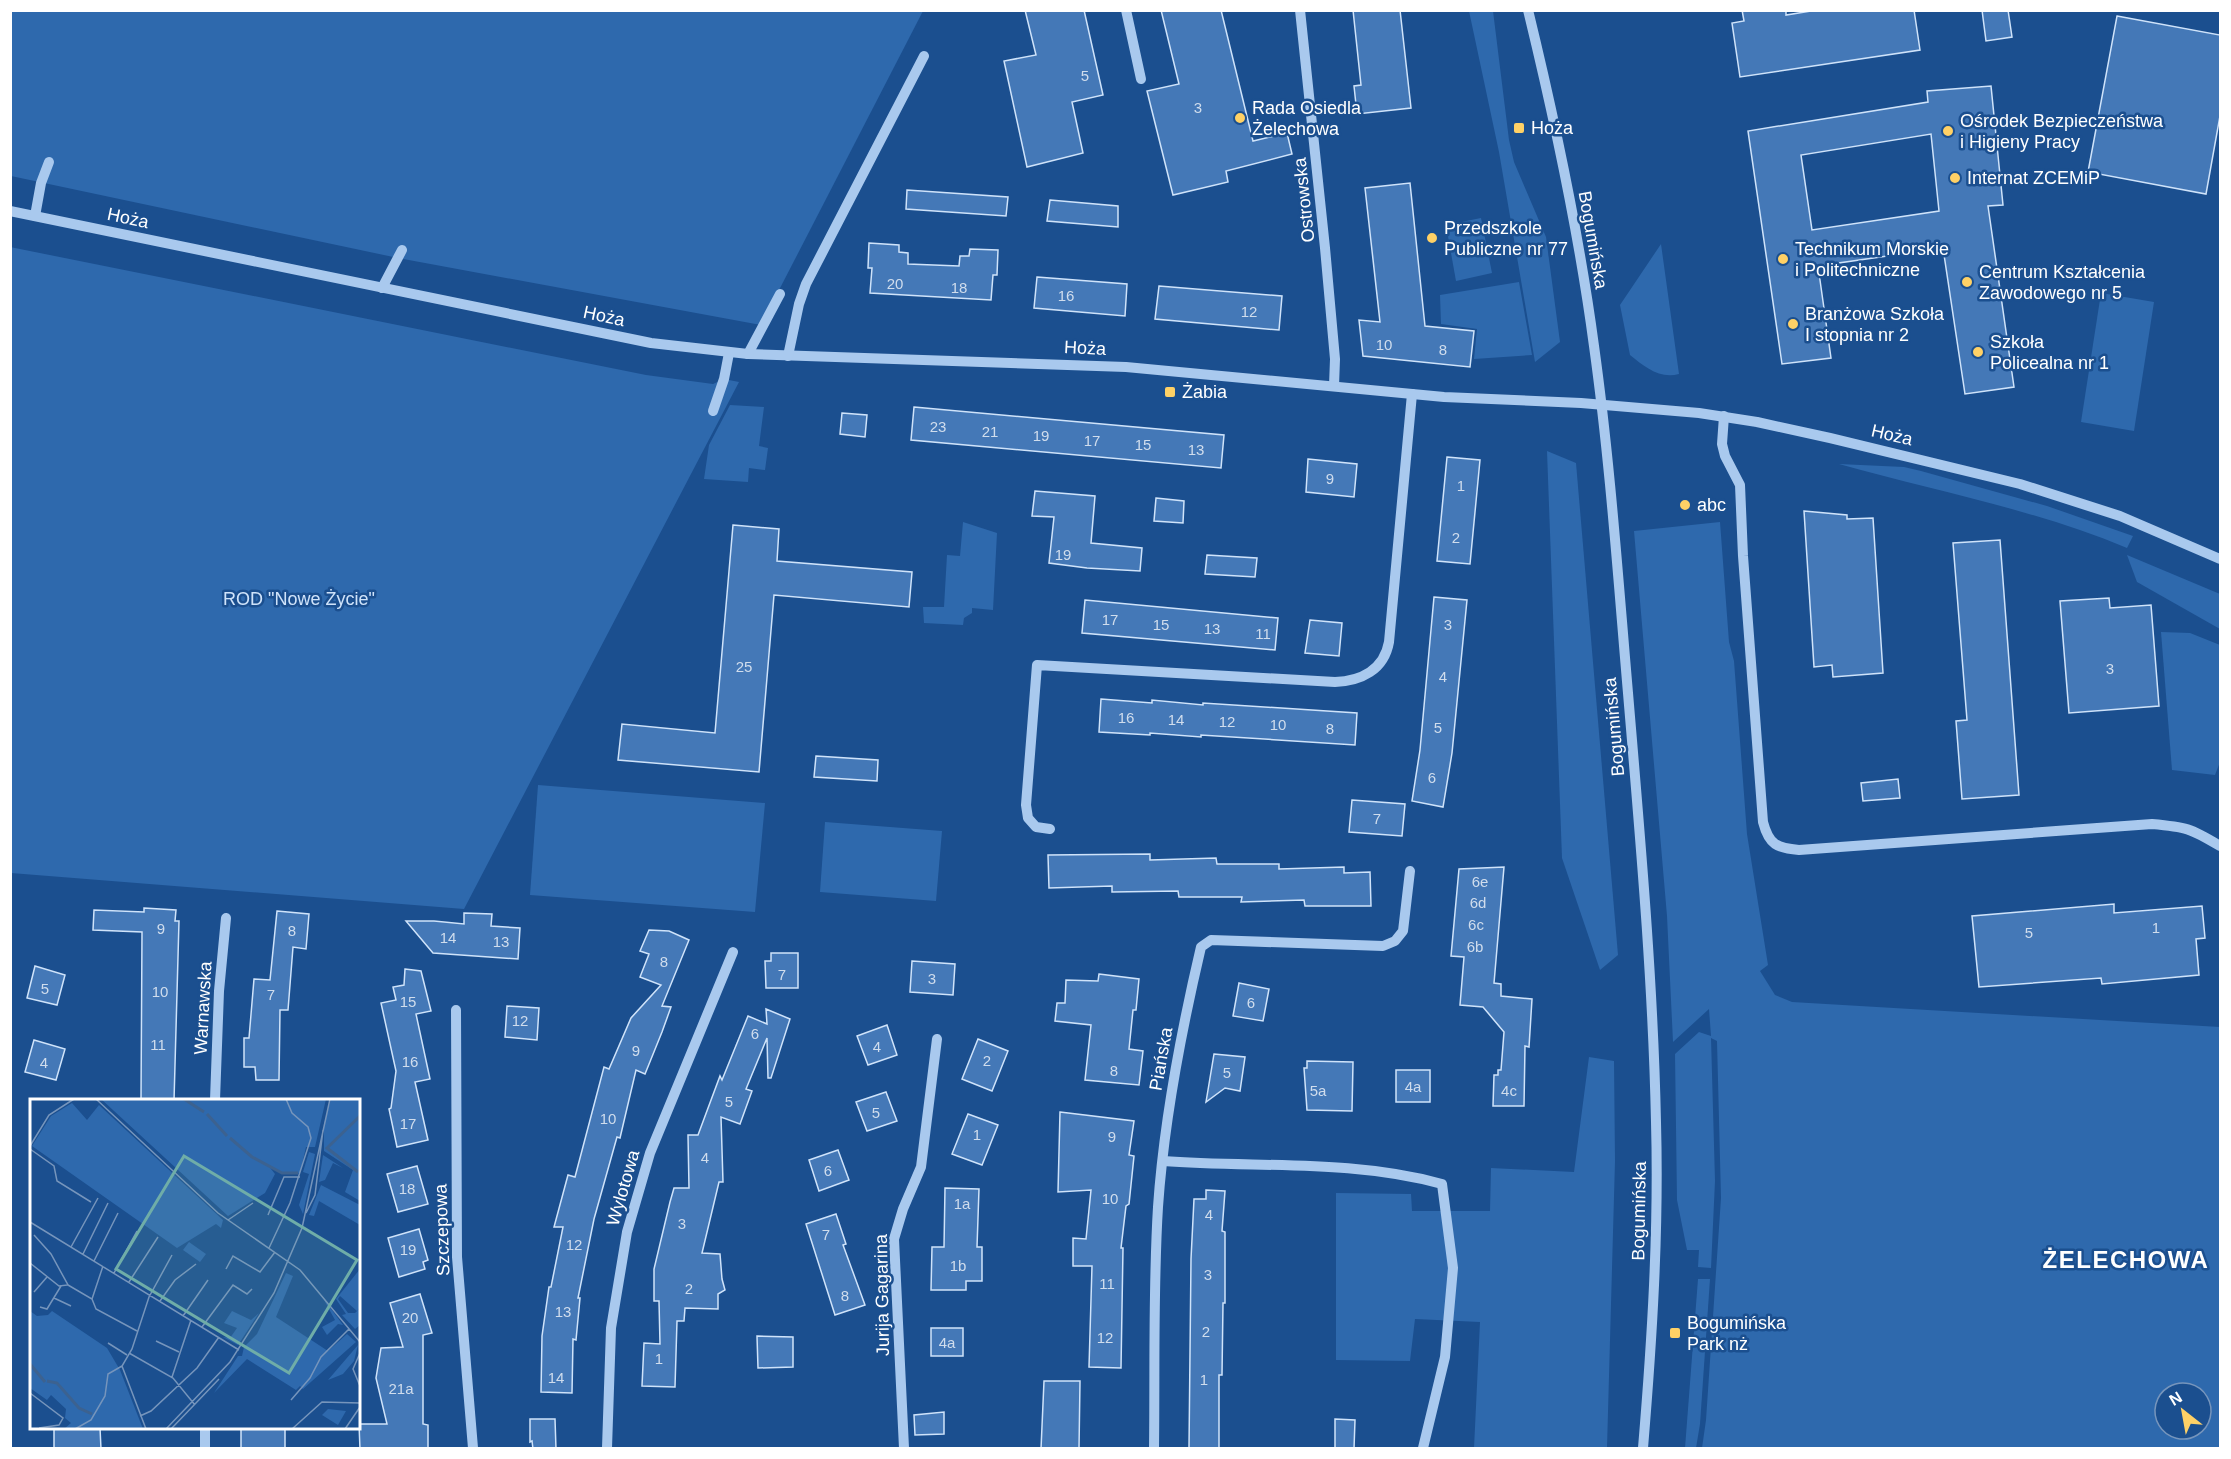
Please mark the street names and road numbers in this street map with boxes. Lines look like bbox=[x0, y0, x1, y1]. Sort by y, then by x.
street label: Ostrowska bbox=[1290, 156, 1318, 243]
street label: Bogumińska bbox=[1575, 189, 1612, 291]
street label: Hoża bbox=[105, 204, 152, 232]
street label: Hoża bbox=[581, 302, 628, 330]
street label: Hoża bbox=[1063, 337, 1107, 359]
street label: Hoża bbox=[1869, 421, 1916, 450]
street label: Bogumińska bbox=[1600, 676, 1628, 777]
street label: Warnawska bbox=[191, 960, 215, 1055]
street label: Piańska bbox=[1146, 1025, 1177, 1092]
street label: Wylotowa bbox=[603, 1147, 644, 1228]
street label: Bogumińska bbox=[1628, 1160, 1650, 1261]
street label: Szczepowa bbox=[430, 1183, 454, 1276]
street label: Jurija Gagarina bbox=[871, 1233, 893, 1356]

